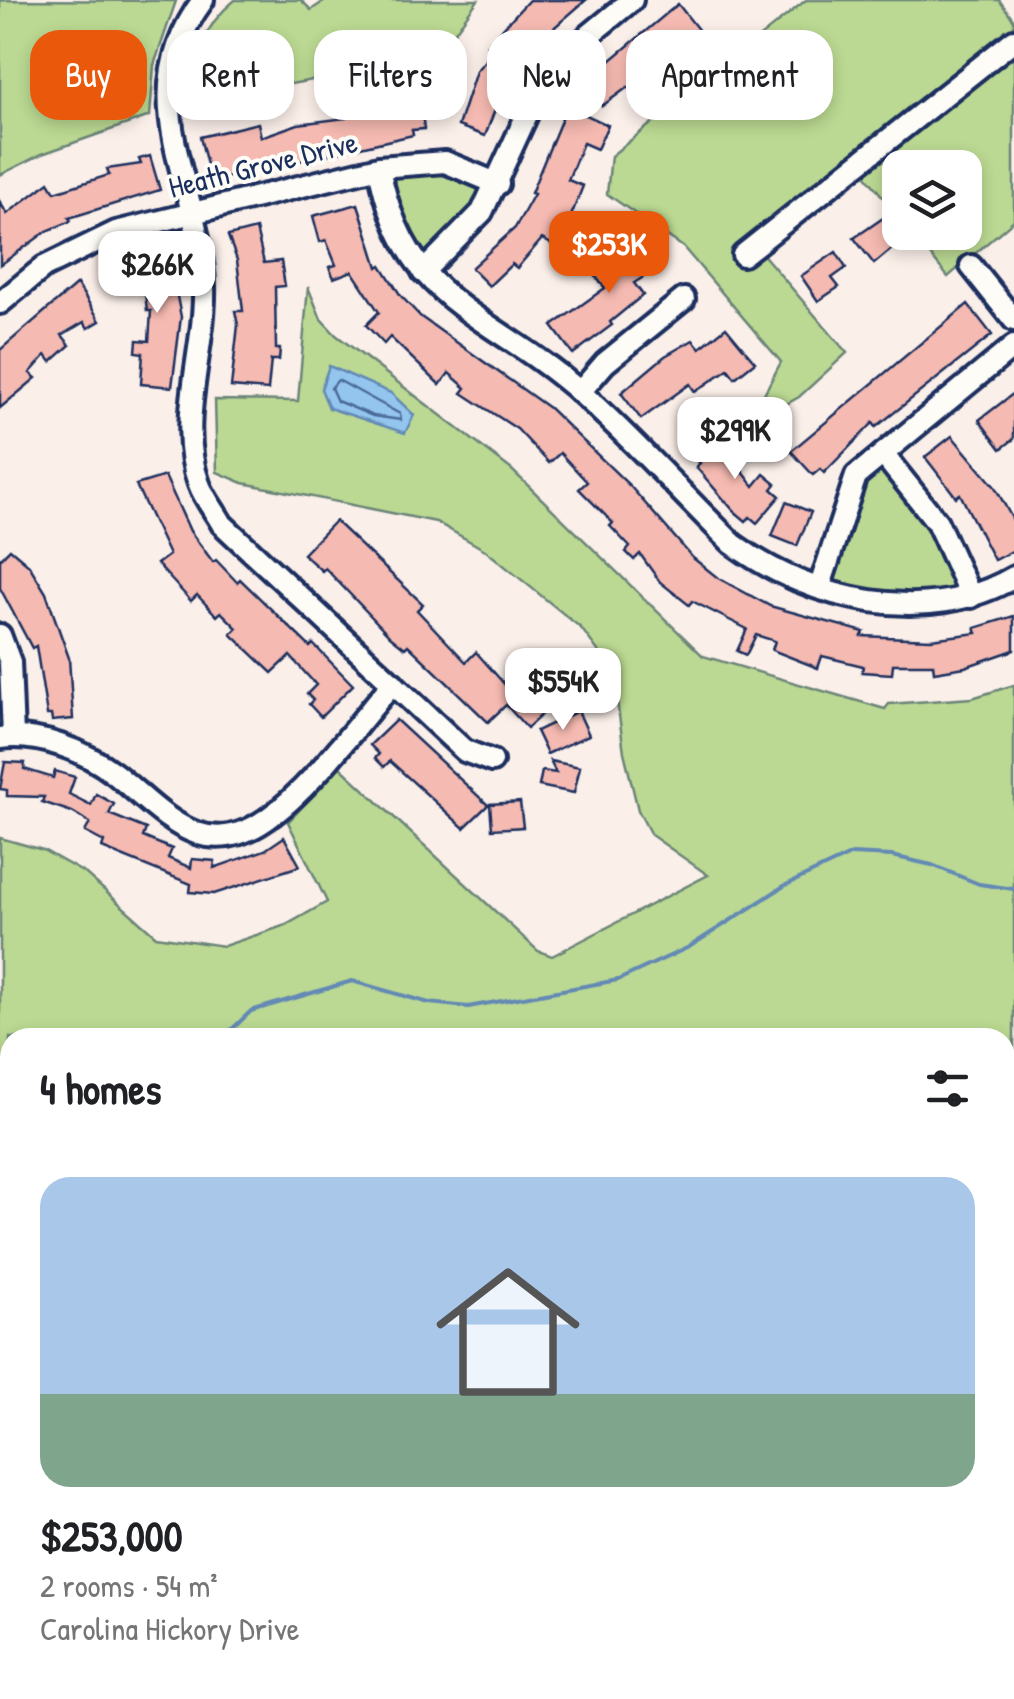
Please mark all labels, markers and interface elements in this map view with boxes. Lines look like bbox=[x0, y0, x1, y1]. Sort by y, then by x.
chip: Buy bbox=[30, 30, 147, 120]
chip: Rent bbox=[167, 30, 294, 120]
chip: Filters bbox=[314, 30, 467, 120]
chip: New bbox=[487, 30, 606, 120]
chip: Apartment bbox=[626, 30, 833, 120]
street label: Heath Grove Drive bbox=[164, 121, 361, 207]
map controls bbox=[882, 150, 982, 250]
button: layers bbox=[882, 150, 982, 250]
pin: $253K bbox=[539, 211, 679, 296]
text: $253K bbox=[571, 222, 647, 265]
pin: $266K bbox=[87, 231, 227, 316]
text: $266K bbox=[120, 242, 194, 285]
pin: $299K bbox=[665, 397, 805, 482]
text: $299K bbox=[699, 408, 771, 451]
pin: $554K bbox=[493, 648, 633, 733]
text: $554K bbox=[527, 659, 599, 702]
text: 4 homes bbox=[40, 1060, 161, 1117]
icon: filters bbox=[920, 1061, 975, 1116]
icon: home bbox=[418, 1242, 598, 1422]
text: $253,000 bbox=[40, 1507, 182, 1564]
text: 2 rooms · 54 m² bbox=[40, 1564, 218, 1607]
text: Carolina Hickory Drive bbox=[40, 1607, 300, 1650]

